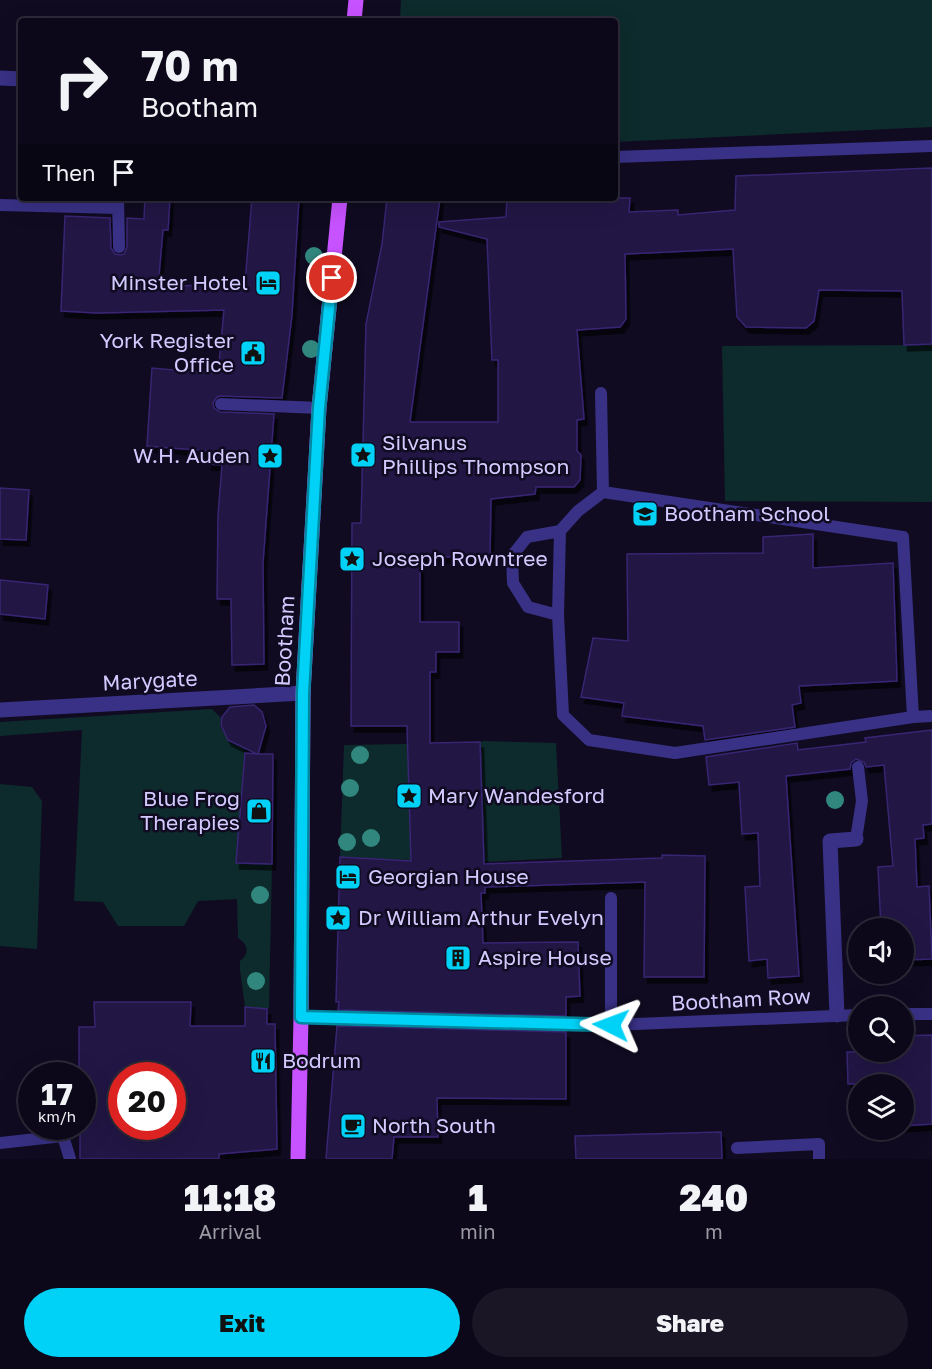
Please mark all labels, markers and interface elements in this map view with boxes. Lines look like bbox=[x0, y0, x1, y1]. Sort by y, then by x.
text: 70 m bbox=[141, 40, 238, 90]
icon: right bbox=[42, 42, 120, 120]
text: Bootham bbox=[141, 91, 258, 123]
icon: arrive bbox=[107, 156, 140, 189]
text: Then bbox=[42, 159, 95, 186]
pin bbox=[306, 252, 357, 303]
icon: arrive bbox=[315, 261, 348, 294]
hotel icon: Minster Hotel bbox=[253, 268, 283, 298]
place label: Minster Hotel bbox=[110, 269, 248, 295]
place label: York Register Office bbox=[100, 327, 234, 377]
public building icon: York Register Office bbox=[238, 338, 268, 368]
place label: Silvanus Phillips Thompson bbox=[382, 429, 569, 479]
place icon: Silvanus Phillips Thompson bbox=[348, 440, 378, 470]
place icon: W.H. Auden bbox=[255, 441, 285, 471]
place label: W.H. Auden bbox=[133, 442, 250, 468]
school or university icon: Bootham School bbox=[630, 499, 660, 529]
place label: Bootham School bbox=[664, 500, 830, 526]
place icon: Joseph Rowntree bbox=[337, 544, 367, 574]
place label: Joseph Rowntree bbox=[372, 545, 548, 571]
street label: Bootham bbox=[269, 595, 299, 687]
street label: Marygate bbox=[102, 665, 198, 695]
place icon: Mary Wandesford bbox=[394, 781, 424, 811]
place label: Mary Wandesford bbox=[428, 782, 605, 808]
place label: Blue Frog Therapies bbox=[140, 785, 240, 835]
shop icon: Blue Frog Therapies bbox=[244, 796, 274, 826]
hotel icon: Georgian House bbox=[333, 862, 363, 892]
place label: Georgian House bbox=[368, 863, 529, 889]
place icon: Dr William Arthur Evelyn bbox=[323, 903, 353, 933]
place label: Dr William Arthur Evelyn bbox=[358, 904, 604, 930]
map controls bbox=[848, 918, 914, 1140]
button: sound bbox=[848, 918, 914, 984]
building icon: Aspire House bbox=[443, 943, 473, 973]
place label: Aspire House bbox=[478, 944, 612, 970]
street label: Bootham Row bbox=[670, 982, 811, 1016]
position arrow bbox=[579, 993, 643, 1057]
button: search bbox=[848, 996, 914, 1062]
restaurant icon: Bodrum bbox=[248, 1046, 278, 1076]
place label: Bodrum bbox=[282, 1047, 361, 1073]
speed limit sign: 20 bbox=[108, 1062, 186, 1140]
button: layers bbox=[848, 1074, 914, 1140]
text: 17 bbox=[41, 1076, 73, 1112]
text: km/h bbox=[38, 1107, 76, 1125]
cafe icon: North South bbox=[338, 1111, 368, 1141]
place label: North South bbox=[372, 1112, 496, 1138]
text: 11:18 bbox=[184, 1176, 276, 1219]
text: 1 bbox=[468, 1176, 487, 1219]
text: 240 bbox=[679, 1176, 748, 1219]
text: Arrival bbox=[199, 1219, 261, 1243]
text: min bbox=[460, 1219, 495, 1243]
text: m bbox=[705, 1219, 723, 1243]
button: Exit bbox=[24, 1288, 460, 1357]
button: Share bbox=[472, 1288, 908, 1357]

